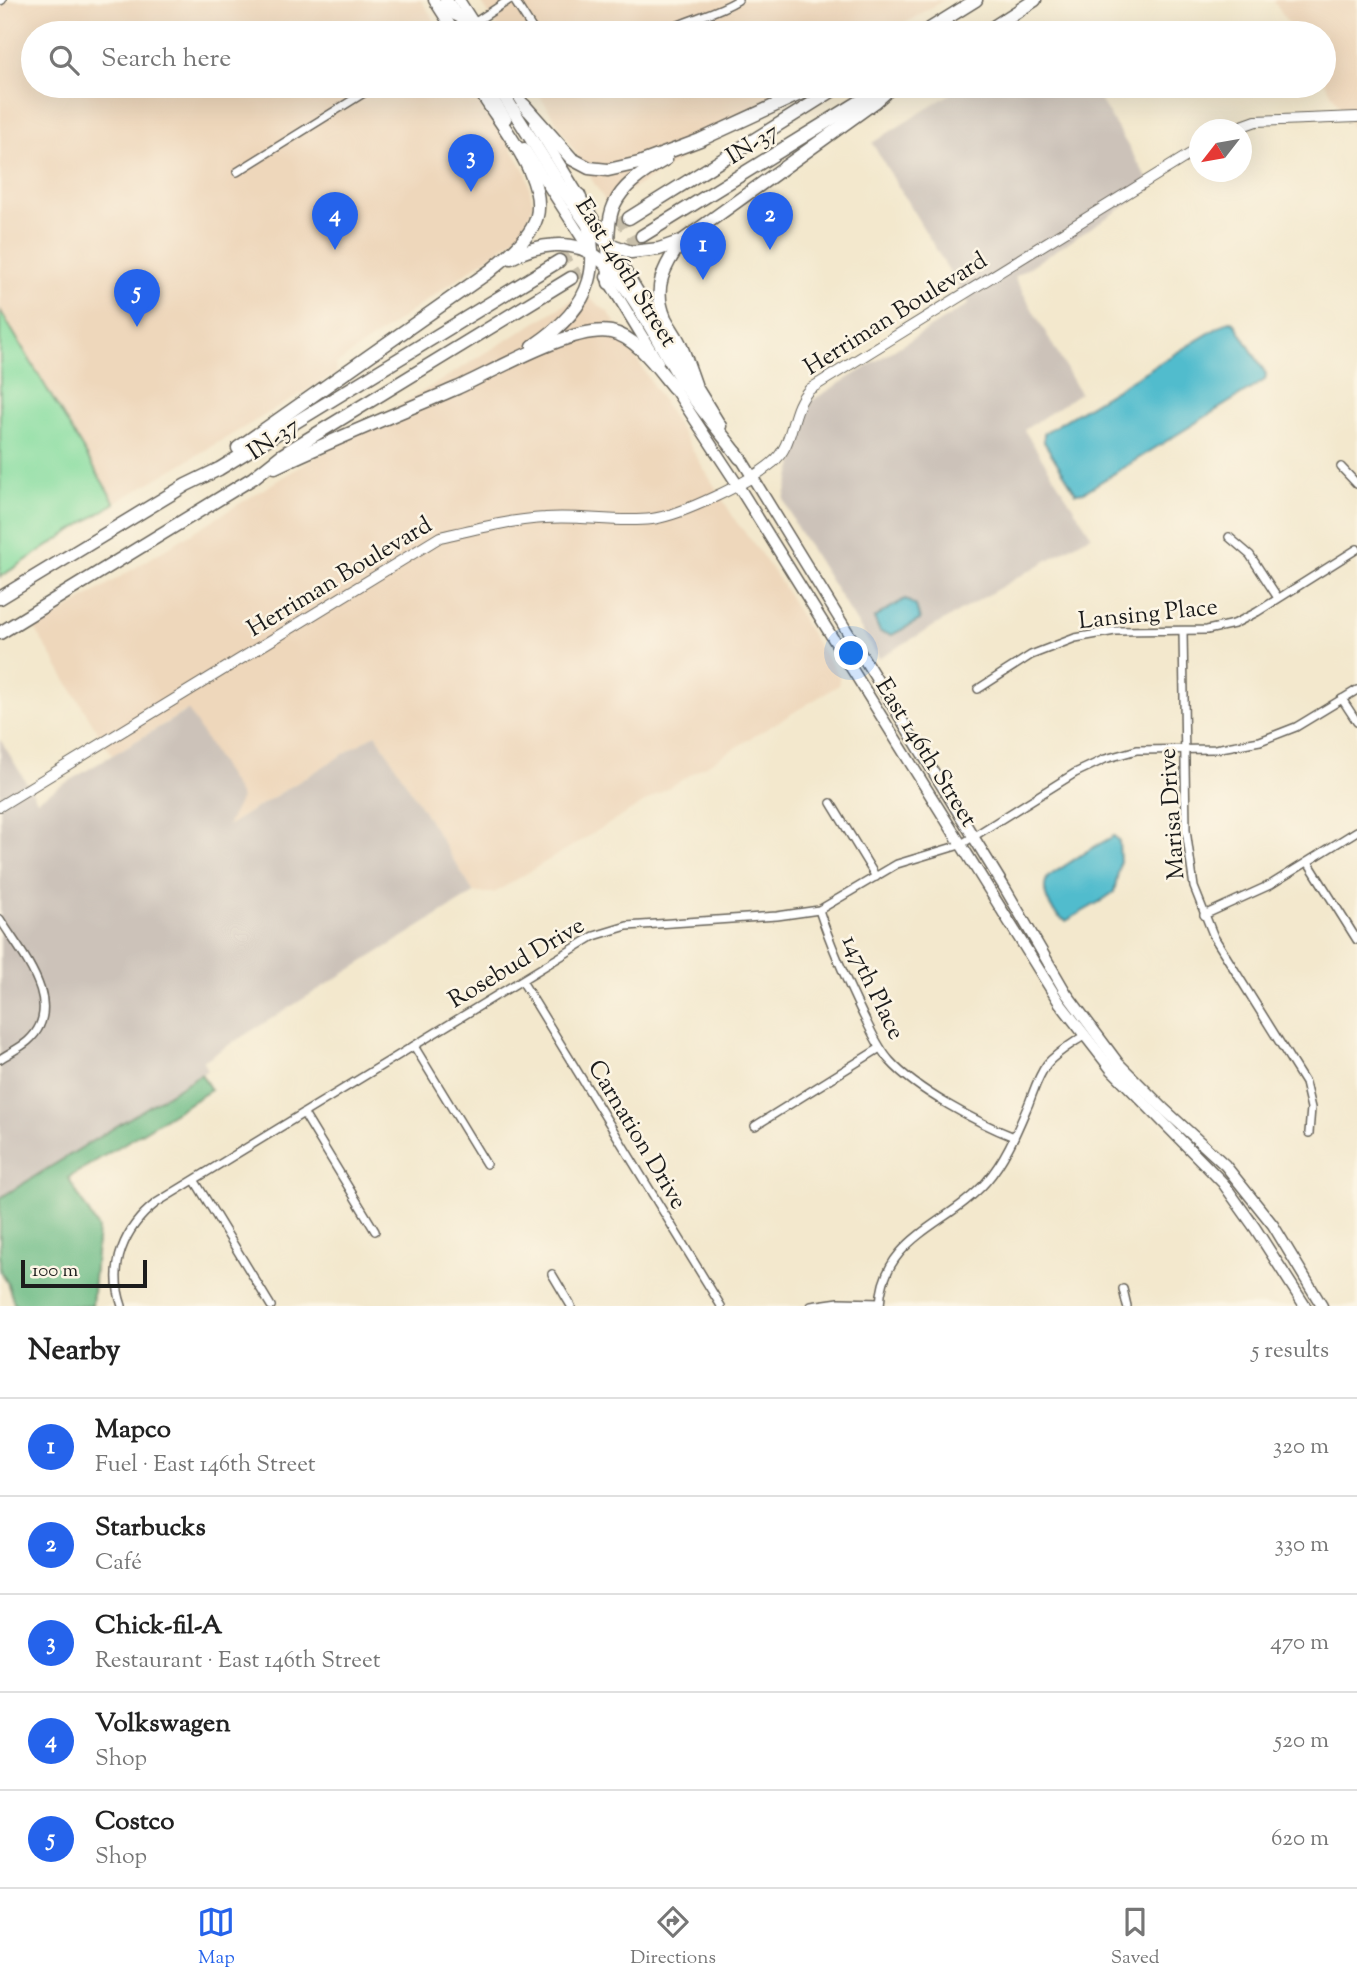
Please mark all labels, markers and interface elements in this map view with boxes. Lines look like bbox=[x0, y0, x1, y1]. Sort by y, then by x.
search box bbox=[21, 21, 1336, 98]
icon: search bbox=[45, 41, 83, 79]
text: Search here bbox=[101, 41, 231, 78]
street label: IN-37 bbox=[720, 115, 786, 174]
north arrow bbox=[1189, 119, 1252, 182]
pin: 3 bbox=[448, 134, 494, 192]
pin: 4 bbox=[312, 192, 358, 250]
street label: East 146th Street bbox=[566, 192, 685, 354]
pin: 2 bbox=[747, 192, 793, 250]
pin: 1 bbox=[680, 222, 726, 280]
street label: Herriman Boulevard bbox=[798, 244, 995, 385]
pin: 5 bbox=[114, 269, 160, 327]
street label: IN-37 bbox=[241, 410, 307, 470]
street label: Herriman Boulevard bbox=[241, 509, 439, 646]
street label: Lansing Place bbox=[1077, 591, 1219, 639]
your location bbox=[834, 636, 868, 670]
street label: East 146th Street bbox=[866, 672, 985, 834]
street label: Marisa Drive bbox=[1151, 747, 1195, 881]
street label: Rosebud Drive bbox=[443, 910, 592, 1018]
street label: 147th Place bbox=[832, 930, 912, 1046]
street label: Carnation Drive bbox=[578, 1054, 694, 1216]
scale bar bbox=[21, 1257, 147, 1289]
text: 100 m bbox=[32, 1258, 78, 1285]
text: Nearby bbox=[28, 1330, 120, 1373]
text: 5 results bbox=[1252, 1335, 1329, 1368]
text: Mapco bbox=[95, 1412, 171, 1449]
text: 1 bbox=[47, 1431, 55, 1464]
text: 320 m bbox=[1273, 1431, 1329, 1464]
text: Fuel · East 146th Street bbox=[95, 1449, 316, 1482]
text: Starbucks bbox=[95, 1510, 206, 1547]
text: 2 bbox=[46, 1529, 56, 1562]
text: 330 m bbox=[1275, 1529, 1329, 1562]
text: Café bbox=[95, 1547, 142, 1580]
text: Chick-fil-A bbox=[95, 1608, 222, 1645]
text: 3 bbox=[46, 1627, 56, 1660]
text: 470 m bbox=[1270, 1627, 1329, 1660]
text: Restaurant · East 146th Street bbox=[95, 1645, 381, 1678]
text: Volkswagen bbox=[95, 1706, 231, 1743]
text: 4 bbox=[45, 1725, 57, 1758]
text: 520 m bbox=[1274, 1725, 1329, 1758]
text: Shop bbox=[95, 1743, 147, 1776]
text: Costco bbox=[95, 1804, 175, 1841]
text: 5 bbox=[47, 1823, 55, 1856]
text: 620 m bbox=[1271, 1823, 1329, 1856]
text: Shop bbox=[95, 1841, 147, 1874]
tab: Map bbox=[197, 1903, 235, 1972]
tab: Directions bbox=[630, 1903, 716, 1972]
tab: Saved bbox=[1111, 1903, 1160, 1972]

